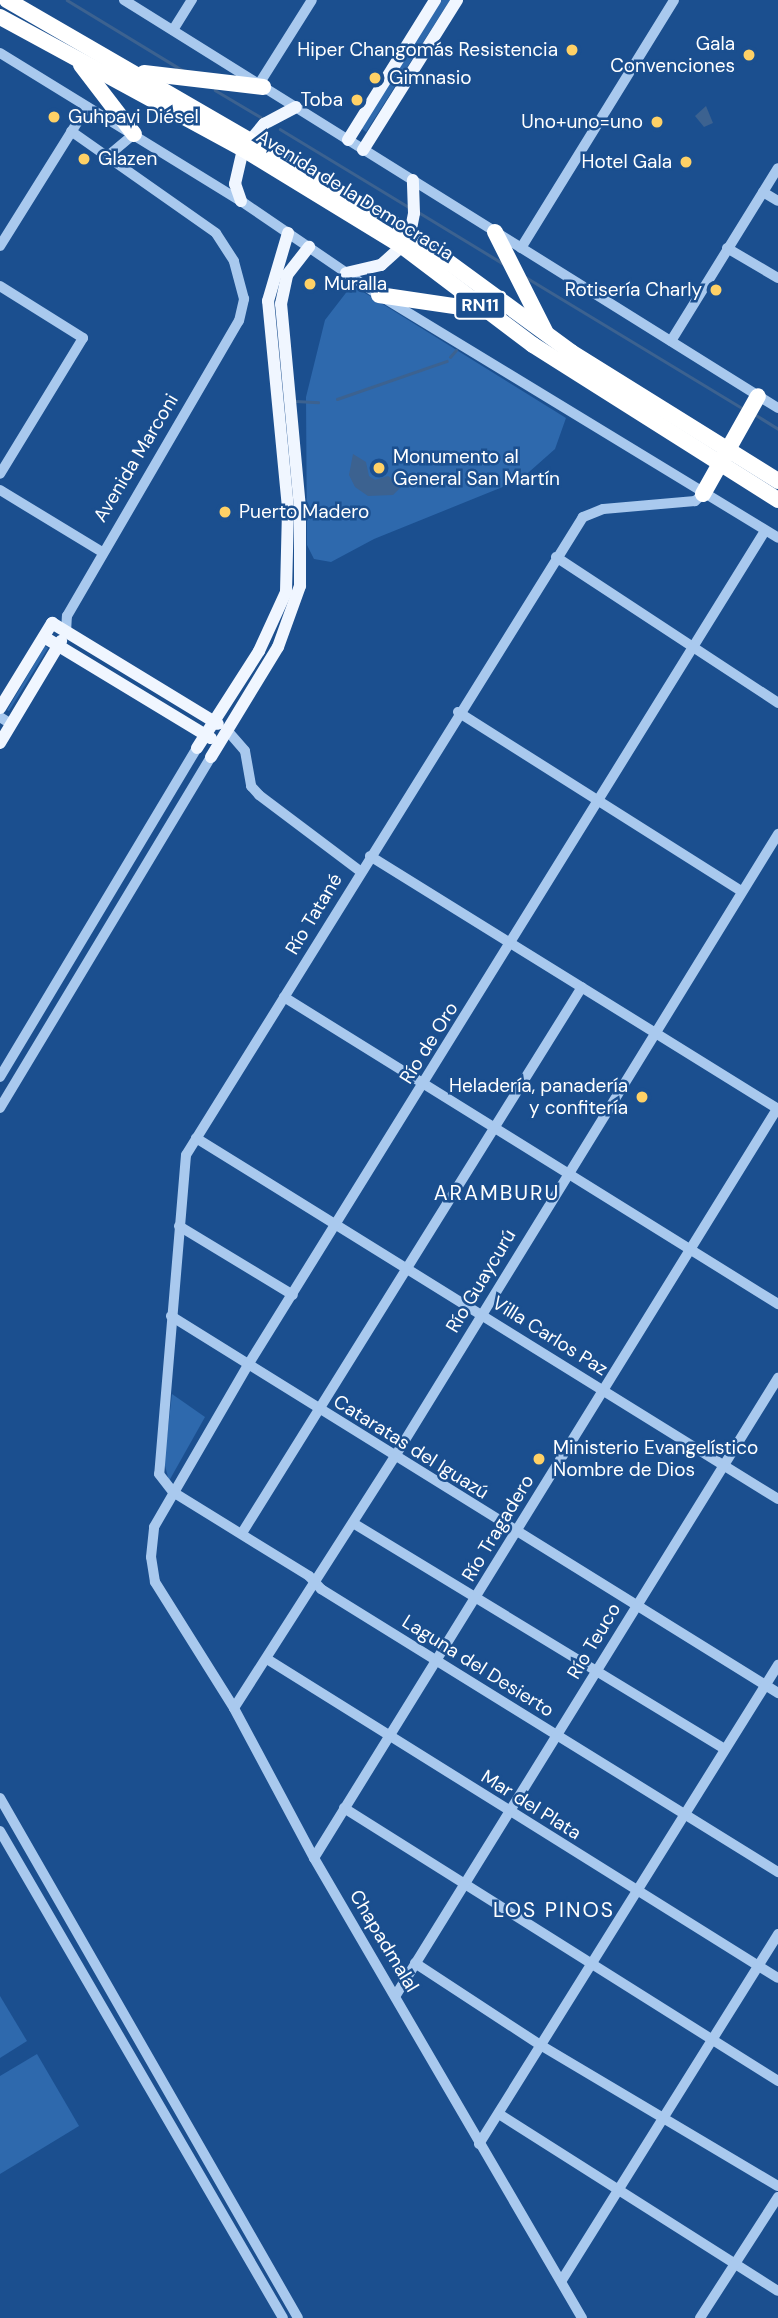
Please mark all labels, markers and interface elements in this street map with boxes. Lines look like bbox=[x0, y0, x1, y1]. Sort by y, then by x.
place label: Gala Convenciones bbox=[610, 33, 735, 77]
place label: Hiper Changomás Resistencia bbox=[297, 39, 558, 61]
marker: Hiper Changomás Resistencia bbox=[564, 42, 580, 58]
marker: Gala Convenciones bbox=[741, 47, 757, 63]
place label: Gimnasio bbox=[389, 67, 471, 89]
marker: Gimnasio bbox=[367, 70, 383, 86]
place label: Toba bbox=[301, 89, 343, 111]
marker: Toba bbox=[349, 92, 365, 108]
place label: Guhpavi Diésel bbox=[68, 106, 199, 128]
marker: Guhpavi Diésel bbox=[46, 109, 62, 125]
place label: Uno+uno=uno bbox=[521, 111, 643, 133]
marker: Uno+uno=uno bbox=[649, 114, 665, 130]
street label: Avenida de la Democracia bbox=[252, 125, 458, 265]
place label: Glazen bbox=[98, 148, 157, 170]
marker: Glazen bbox=[76, 151, 92, 167]
place label: Hotel Gala bbox=[582, 151, 672, 173]
marker: Hotel Gala bbox=[678, 154, 694, 170]
place label: Muralla bbox=[324, 273, 387, 295]
marker: Muralla bbox=[302, 276, 318, 292]
place label: Rotisería Charly bbox=[565, 279, 702, 301]
marker: Rotisería Charly bbox=[708, 282, 724, 298]
road number: RN11 bbox=[454, 290, 506, 320]
street label: Avenida Marconi bbox=[89, 390, 183, 526]
place label: Monumento al General San Martín bbox=[393, 446, 560, 490]
marker: Monumento al General San Martín bbox=[371, 460, 387, 476]
place label: Puerto Madero bbox=[239, 501, 369, 523]
marker: Puerto Madero bbox=[217, 504, 233, 520]
street label: Río Tatané bbox=[281, 869, 347, 959]
street label: Río de Oro bbox=[395, 998, 463, 1088]
place label: Heladería, panadería y confitería bbox=[449, 1075, 628, 1119]
marker: Heladería, panadería y confitería bbox=[634, 1089, 650, 1105]
district label: ARAMBURU bbox=[435, 1180, 559, 1206]
street label: Río Guaycurú bbox=[441, 1225, 521, 1337]
street label: Villa Carlos Paz bbox=[488, 1291, 612, 1381]
street label: Cataratas del Iguazú bbox=[329, 1390, 493, 1504]
place label: Ministerio Evangelístico Nombre de Dios bbox=[553, 1437, 758, 1481]
marker: Ministerio Evangelístico Nombre de Dios bbox=[531, 1451, 547, 1467]
street label: Río Tragadero bbox=[457, 1471, 539, 1585]
street label: Río Teuco bbox=[562, 1599, 626, 1683]
street label: Laguna del Desierto bbox=[398, 1610, 558, 1722]
street label: Mar del Plata bbox=[477, 1765, 585, 1845]
street label: Chapadmalal bbox=[345, 1886, 423, 1996]
district label: LOS PINOS bbox=[494, 1897, 614, 1923]

